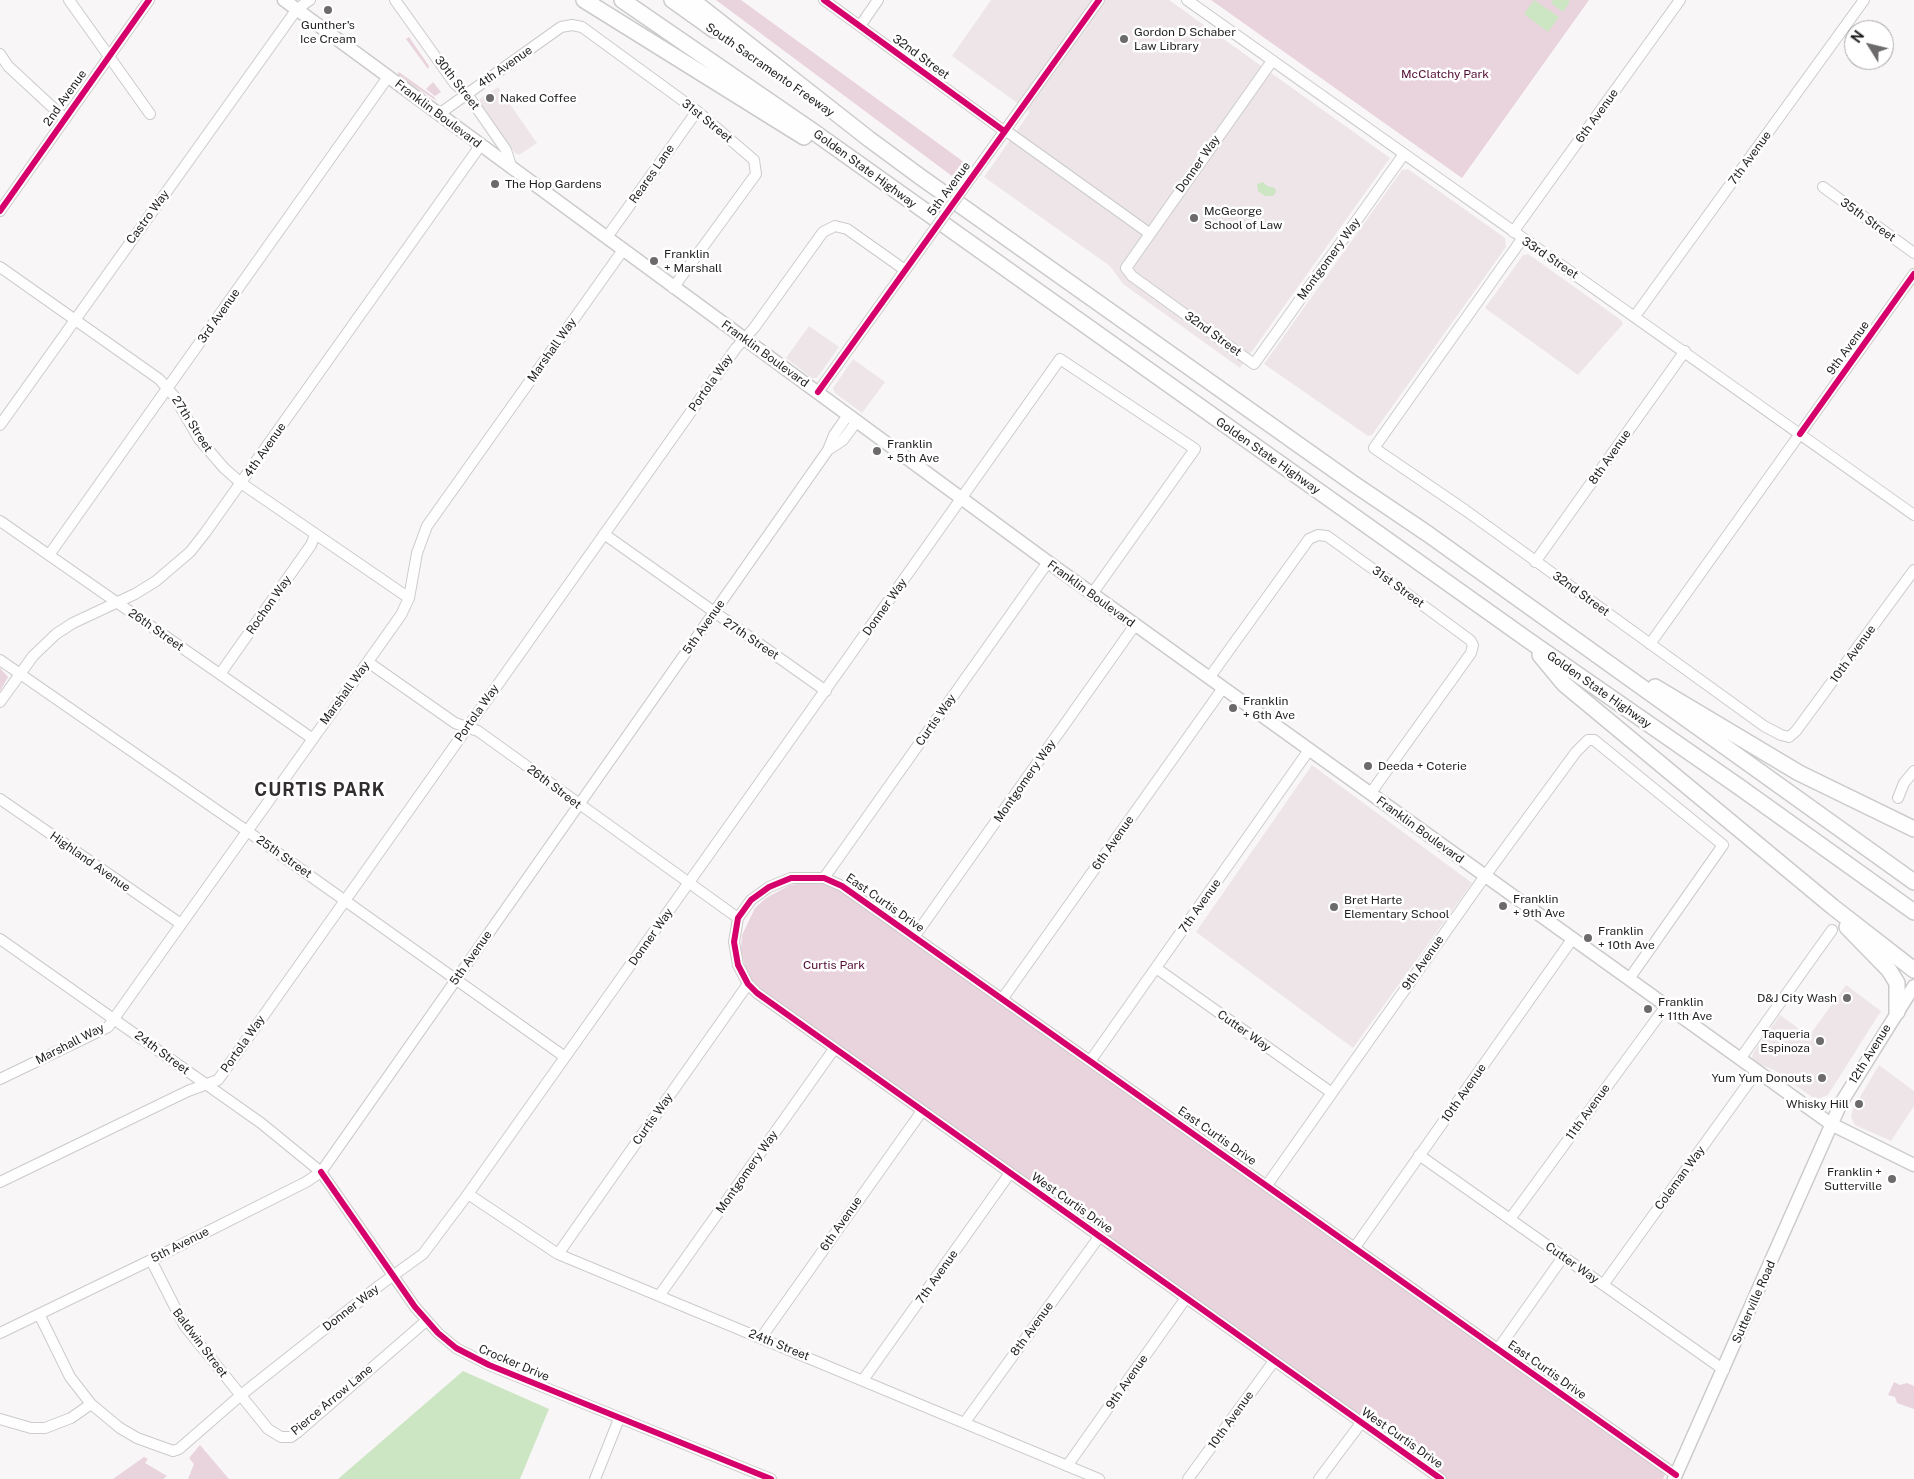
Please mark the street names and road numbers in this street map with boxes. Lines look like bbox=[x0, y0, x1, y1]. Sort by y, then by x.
street label: South Sacramento Freeway bbox=[703, 20, 837, 120]
street label: 32nd Street bbox=[890, 32, 952, 82]
street label: 4th Avenue bbox=[475, 43, 535, 91]
street label: 30th Street bbox=[432, 53, 482, 113]
street label: 2nd Avenue bbox=[40, 67, 90, 129]
street label: Franklin Boulevard bbox=[392, 77, 484, 151]
street label: 6th Avenue bbox=[1573, 86, 1621, 146]
street label: 31st Street bbox=[679, 96, 735, 146]
street label: Golden State Highway bbox=[811, 127, 919, 211]
street label: 7th Avenue bbox=[1726, 128, 1774, 188]
street label: Donner Way bbox=[1173, 132, 1223, 196]
street label: Reares Lane bbox=[626, 142, 678, 206]
street label: 5th Avenue bbox=[925, 159, 973, 219]
street label: Castro Way bbox=[124, 187, 172, 247]
street label: 35th Street bbox=[1838, 195, 1898, 245]
street label: Montgomery Way bbox=[1294, 215, 1364, 303]
street label: 33rd Street bbox=[1519, 234, 1581, 282]
street label: 3rd Avenue bbox=[195, 286, 243, 346]
street label: 32nd Street bbox=[1182, 309, 1244, 359]
street label: Marshall Way bbox=[525, 315, 579, 385]
street label: Franklin Boulevard bbox=[718, 317, 812, 391]
street label: 9th Avenue bbox=[1824, 318, 1872, 378]
street label: Portola Way bbox=[686, 351, 736, 415]
street label: 27th Street bbox=[169, 393, 215, 455]
street label: Golden State Highway bbox=[1213, 414, 1323, 498]
street label: 4th Avenue bbox=[241, 420, 289, 480]
street label: 8th Avenue bbox=[1586, 427, 1634, 487]
street label: Franklin Boulevard bbox=[1044, 557, 1138, 631]
street label: 31st Street bbox=[1369, 563, 1427, 611]
street label: 32nd Street bbox=[1550, 569, 1612, 619]
street label: Rochon Way bbox=[243, 573, 295, 637]
street label: Donner Way bbox=[860, 575, 910, 639]
street label: 5th Avenue bbox=[680, 597, 728, 657]
street label: 26th Street bbox=[126, 606, 186, 654]
street label: 27th Street bbox=[720, 615, 782, 663]
street label: 10th Avenue bbox=[1827, 622, 1879, 686]
street label: Golden State Highway bbox=[1544, 648, 1654, 732]
street label: Marshall Way bbox=[317, 658, 373, 728]
street label: Portola Way bbox=[452, 681, 502, 745]
street label: Curtis Way bbox=[913, 691, 959, 749]
street label: Montgomery Way bbox=[991, 737, 1059, 825]
street label: 26th Street bbox=[524, 762, 584, 812]
street label: Franklin Boulevard bbox=[1373, 793, 1467, 867]
street label: 6th Avenue bbox=[1089, 813, 1137, 873]
street label: Highland Avenue bbox=[47, 829, 133, 895]
street label: 25th Street bbox=[253, 833, 315, 881]
street label: East Curtis Drive bbox=[843, 871, 927, 935]
street label: 7th Avenue bbox=[1176, 876, 1224, 936]
street label: Donner Way bbox=[626, 905, 676, 969]
street label: 5th Avenue bbox=[447, 928, 495, 988]
street label: 9th Avenue bbox=[1399, 933, 1447, 993]
street label: Cutter Way bbox=[1214, 1007, 1274, 1055]
street label: Portola Way bbox=[218, 1012, 268, 1076]
street label: Marshall Way bbox=[33, 1021, 107, 1067]
street label: 12th Avenue bbox=[1846, 1021, 1894, 1087]
street label: 24th Street bbox=[132, 1028, 192, 1078]
street label: 10th Avenue bbox=[1439, 1061, 1489, 1125]
street label: 11th Avenue bbox=[1563, 1081, 1613, 1143]
street label: Curtis Way bbox=[630, 1090, 676, 1148]
street label: East Curtis Drive bbox=[1175, 1104, 1259, 1168]
street label: Montgomery Way bbox=[713, 1128, 781, 1216]
street label: Coleman Way bbox=[1652, 1143, 1708, 1213]
street label: West Curtis Drive bbox=[1028, 1169, 1116, 1237]
street label: 6th Avenue bbox=[817, 1194, 865, 1254]
street label: 5th Avenue bbox=[148, 1224, 212, 1266]
street label: Cutter Way bbox=[1542, 1239, 1602, 1287]
street label: 7th Avenue bbox=[913, 1247, 961, 1307]
street label: Sutterville Road bbox=[1729, 1258, 1779, 1346]
street label: Donner Way bbox=[320, 1282, 382, 1334]
street label: 8th Avenue bbox=[1008, 1299, 1056, 1359]
street label: Baldwin Street bbox=[169, 1306, 231, 1380]
street label: 24th Street bbox=[747, 1326, 811, 1364]
street label: East Curtis Drive bbox=[1505, 1338, 1589, 1402]
street label: Crocker Drive bbox=[476, 1342, 552, 1384]
street label: 9th Avenue bbox=[1103, 1352, 1151, 1412]
street label: Pierce Arrow Lane bbox=[288, 1362, 376, 1438]
street label: 10th Avenue bbox=[1205, 1388, 1257, 1452]
street label: West Curtis Drive bbox=[1358, 1404, 1446, 1472]

